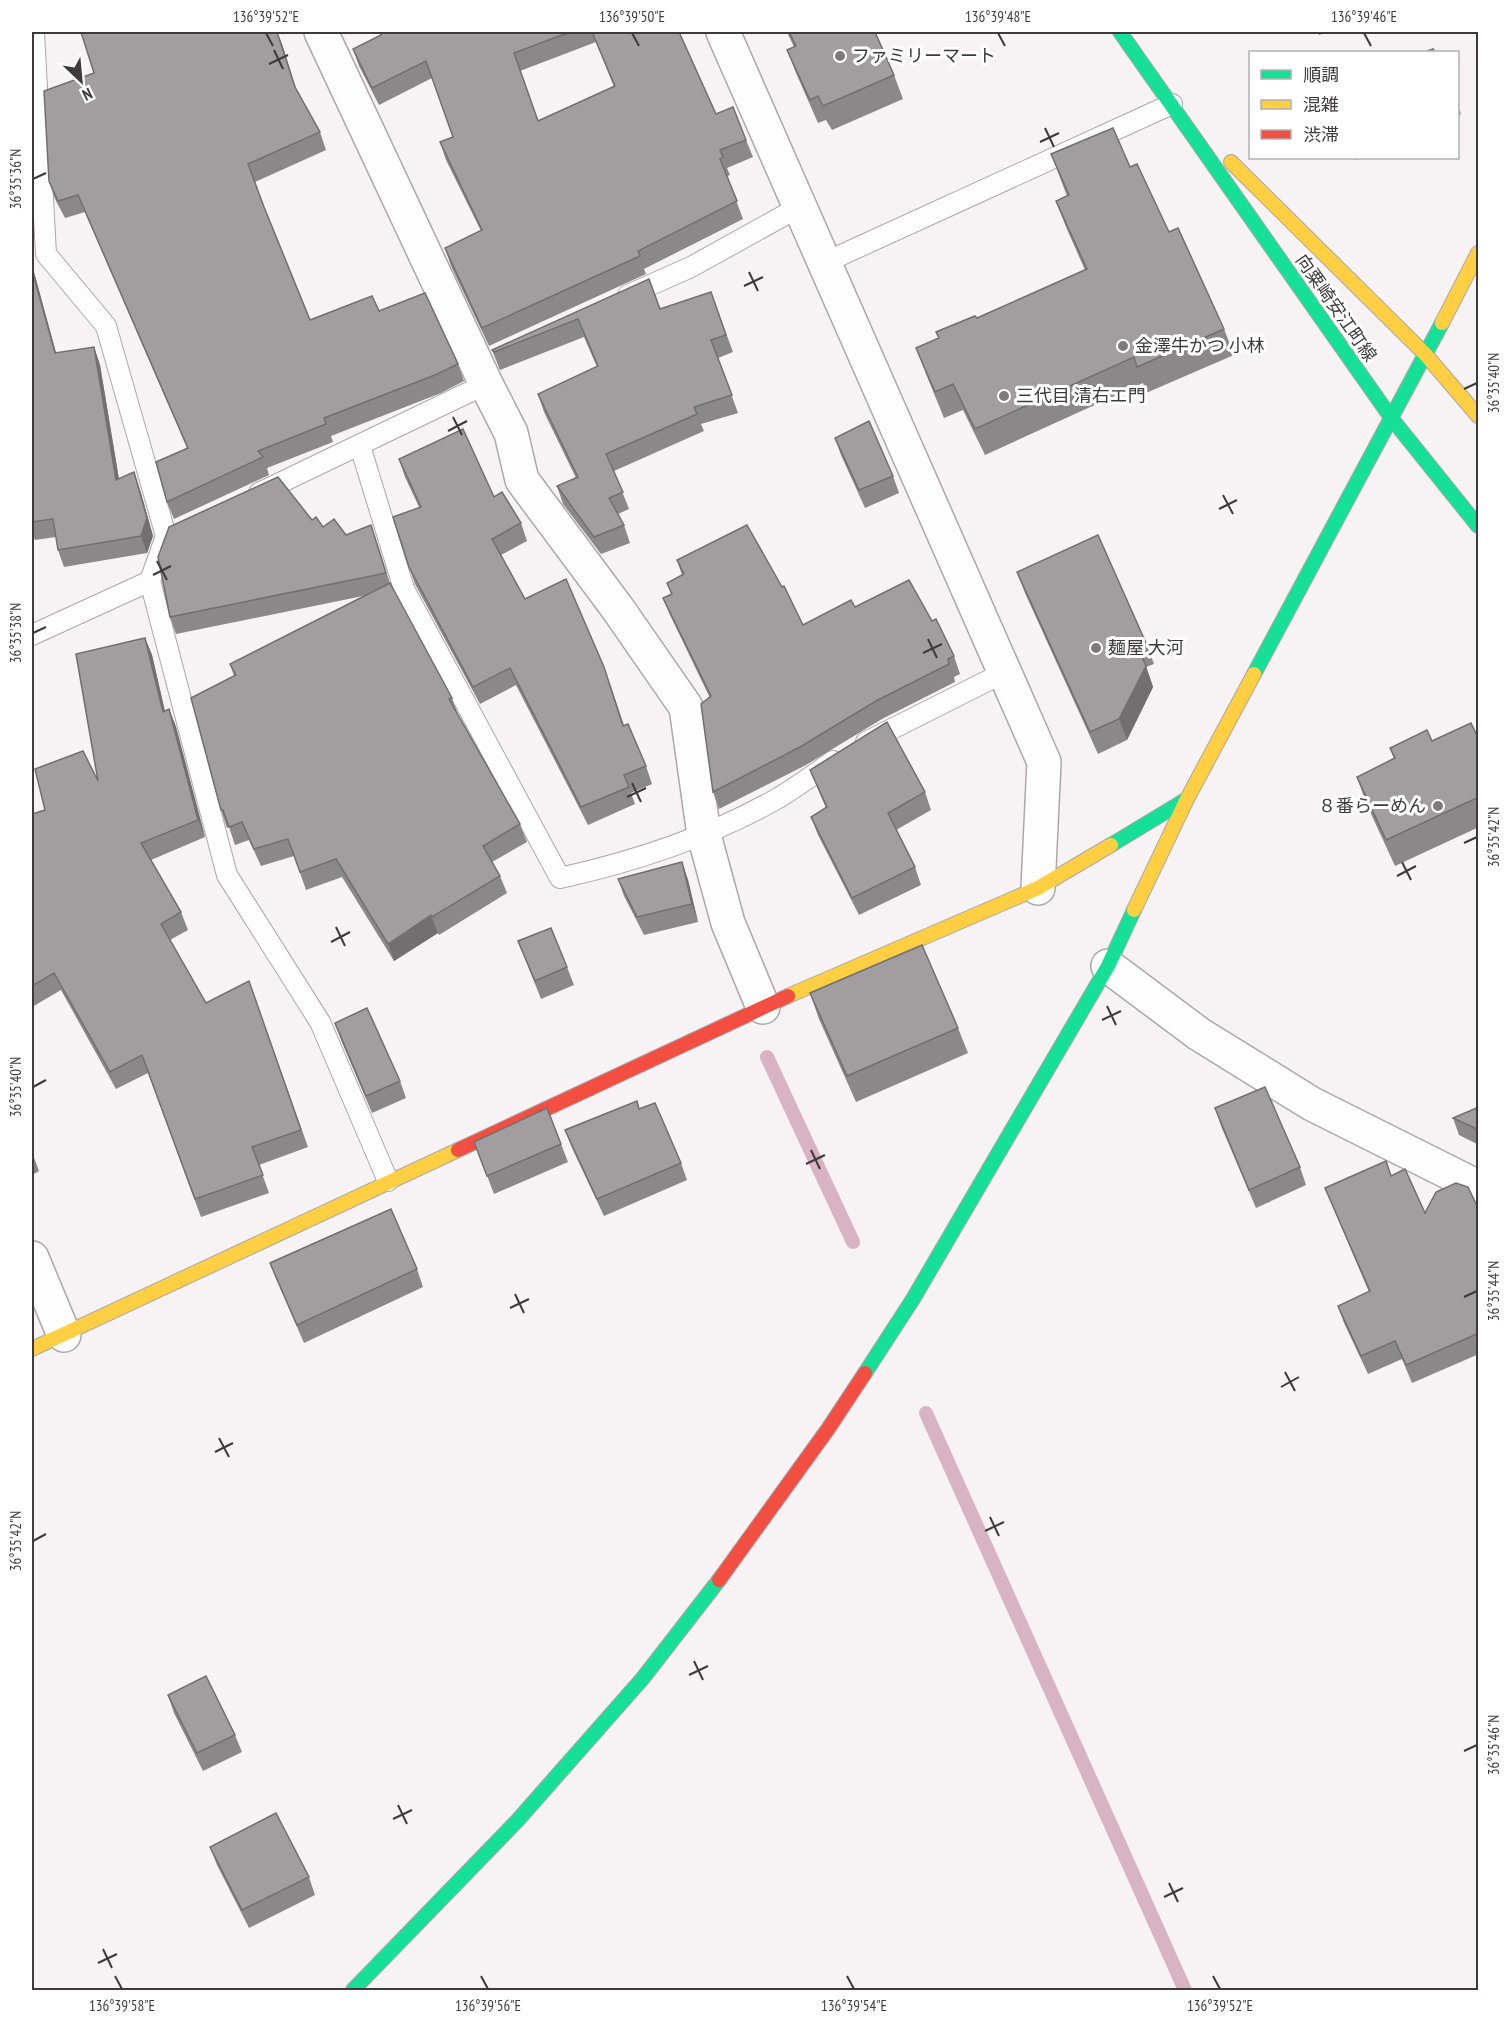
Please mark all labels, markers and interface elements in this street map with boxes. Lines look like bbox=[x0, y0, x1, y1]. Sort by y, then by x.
text: 136°39'52"E bbox=[233, 7, 299, 26]
text: 136°39'50"E bbox=[599, 7, 665, 26]
text: 136°39'48"E bbox=[965, 7, 1031, 26]
text: 136°39'46"E bbox=[1331, 7, 1397, 26]
place label: ファミリーマート bbox=[852, 44, 996, 67]
marker: ファミリーマート bbox=[833, 49, 847, 63]
north arrow bbox=[51, 51, 111, 111]
legend bbox=[1249, 51, 1459, 159]
text: 順調 bbox=[1303, 63, 1339, 86]
text: N bbox=[79, 84, 96, 105]
text: 混雑 bbox=[1303, 93, 1339, 116]
text: 渋滞 bbox=[1303, 123, 1339, 146]
text: 36°35'36"N bbox=[6, 149, 25, 209]
street label: 向粟崎安江町線 bbox=[1291, 250, 1382, 366]
place label: 金澤牛かつ 小林 bbox=[1135, 334, 1265, 357]
marker: 金澤牛かつ 小林 bbox=[1116, 339, 1130, 353]
text: 36°35'40"N bbox=[1484, 353, 1503, 413]
place label: 三代目 清右エ門 bbox=[1016, 384, 1146, 407]
marker: 三代目 清右エ門 bbox=[997, 389, 1011, 403]
text: 36°35'38"N bbox=[6, 603, 25, 663]
place label: 麺屋 大河 bbox=[1108, 636, 1184, 659]
marker: 麺屋 大河 bbox=[1089, 641, 1103, 655]
place label: ８番らーめん bbox=[1318, 794, 1426, 817]
marker: ８番らーめん bbox=[1431, 799, 1445, 813]
text: 36°35'42"N bbox=[1484, 807, 1503, 867]
text: 36°35'40"N bbox=[6, 1057, 25, 1117]
text: 36°35'44"N bbox=[1484, 1261, 1503, 1321]
text: 36°35'42"N bbox=[6, 1511, 25, 1571]
text: 36°35'46"N bbox=[1484, 1715, 1503, 1775]
text: 136°39'58"E bbox=[89, 1996, 155, 2015]
text: 136°39'56"E bbox=[455, 1996, 521, 2015]
text: 136°39'54"E bbox=[821, 1996, 887, 2015]
text: 136°39'52"E bbox=[1187, 1996, 1253, 2015]

